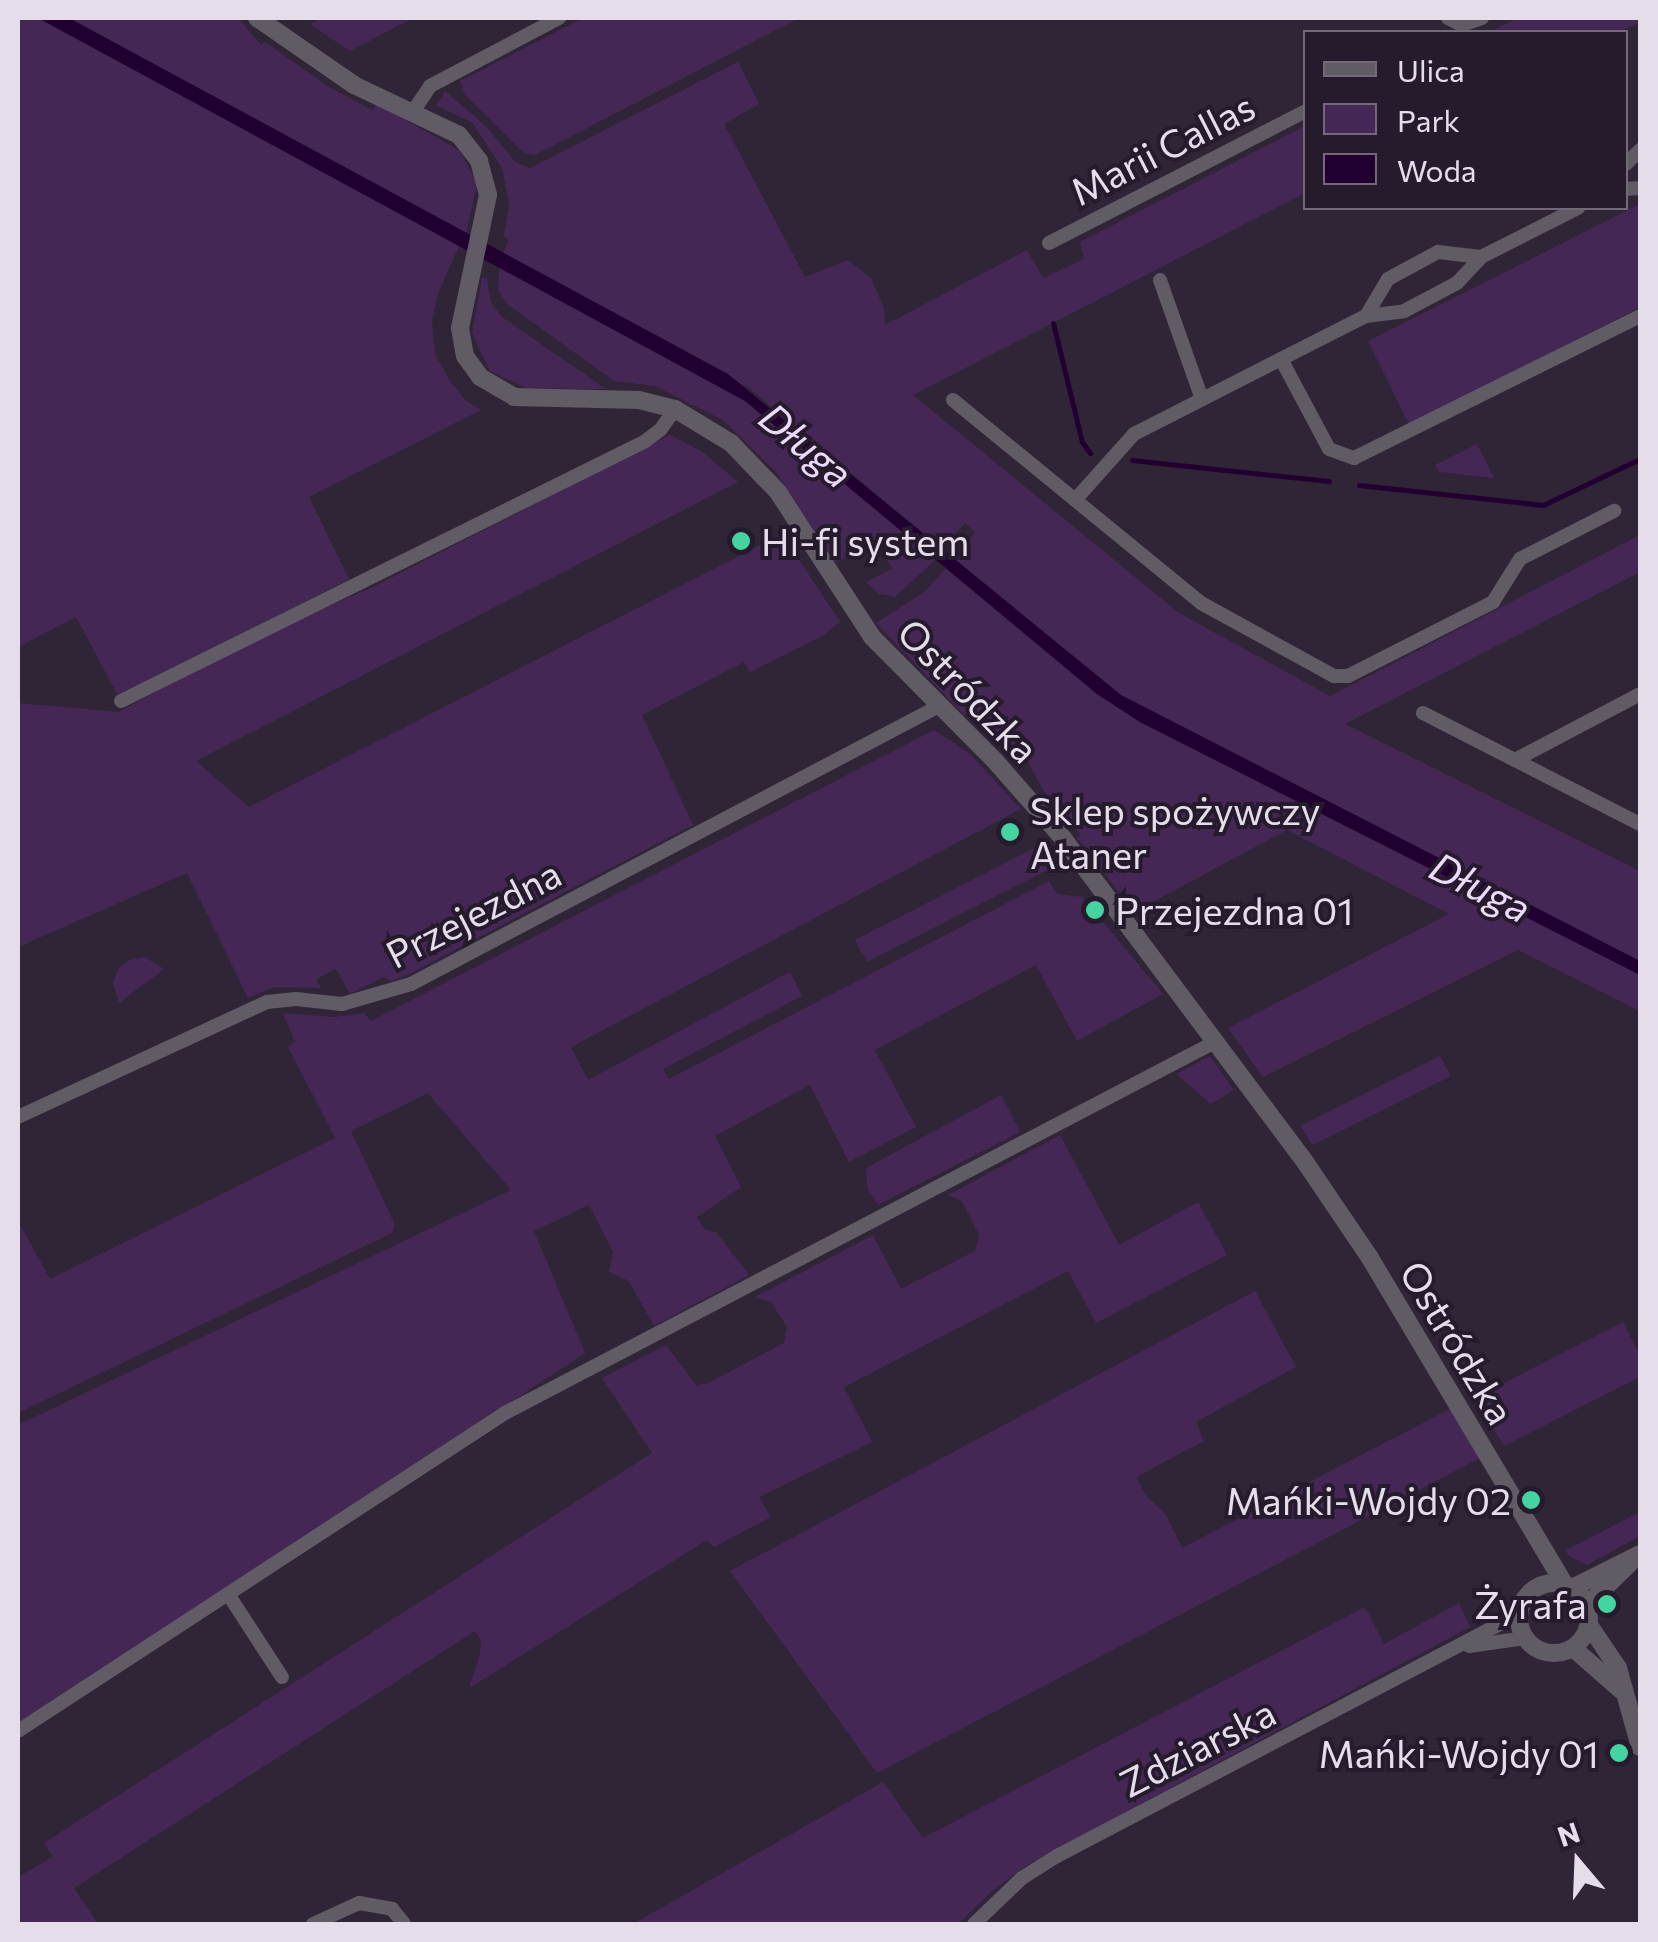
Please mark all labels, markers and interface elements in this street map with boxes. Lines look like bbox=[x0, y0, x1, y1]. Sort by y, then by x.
legend bbox=[1303, 30, 1628, 210]
text: Ulica bbox=[1397, 51, 1465, 88]
street label: Marii Callas bbox=[1062, 82, 1262, 214]
text: Park bbox=[1397, 101, 1460, 138]
text: Woda bbox=[1397, 151, 1476, 188]
water label: Długa bbox=[751, 391, 863, 497]
place label: Hi-fi system bbox=[761, 518, 969, 564]
marker: Hi-fi system bbox=[730, 530, 752, 552]
street label: Ostródzka bbox=[889, 609, 1049, 771]
place label: Sklep spożywczy Ataner bbox=[1030, 787, 1320, 876]
marker: Sklep spożywczy Ataner bbox=[999, 821, 1021, 843]
water label: Długa bbox=[1423, 841, 1539, 931]
street label: Przejezdna bbox=[378, 850, 568, 976]
place label: Przejezdna 01 bbox=[1115, 887, 1353, 933]
marker: Przejezdna 01 bbox=[1084, 899, 1106, 921]
street label: Ostródzka bbox=[1391, 1252, 1525, 1432]
place label: Mańki-Wojdy 02 bbox=[1226, 1477, 1511, 1523]
marker: Mańki-Wojdy 02 bbox=[1520, 1489, 1542, 1511]
place label: Żyrafa bbox=[1474, 1581, 1587, 1627]
marker: Żyrafa bbox=[1596, 1593, 1618, 1615]
street label: Zdziarska bbox=[1112, 1688, 1282, 1806]
place label: Mańki-Wojdy 01 bbox=[1318, 1730, 1599, 1776]
marker: Mańki-Wojdy 01 bbox=[1608, 1742, 1630, 1764]
north arrow bbox=[1528, 1812, 1628, 1912]
text: N bbox=[1553, 1814, 1584, 1853]

